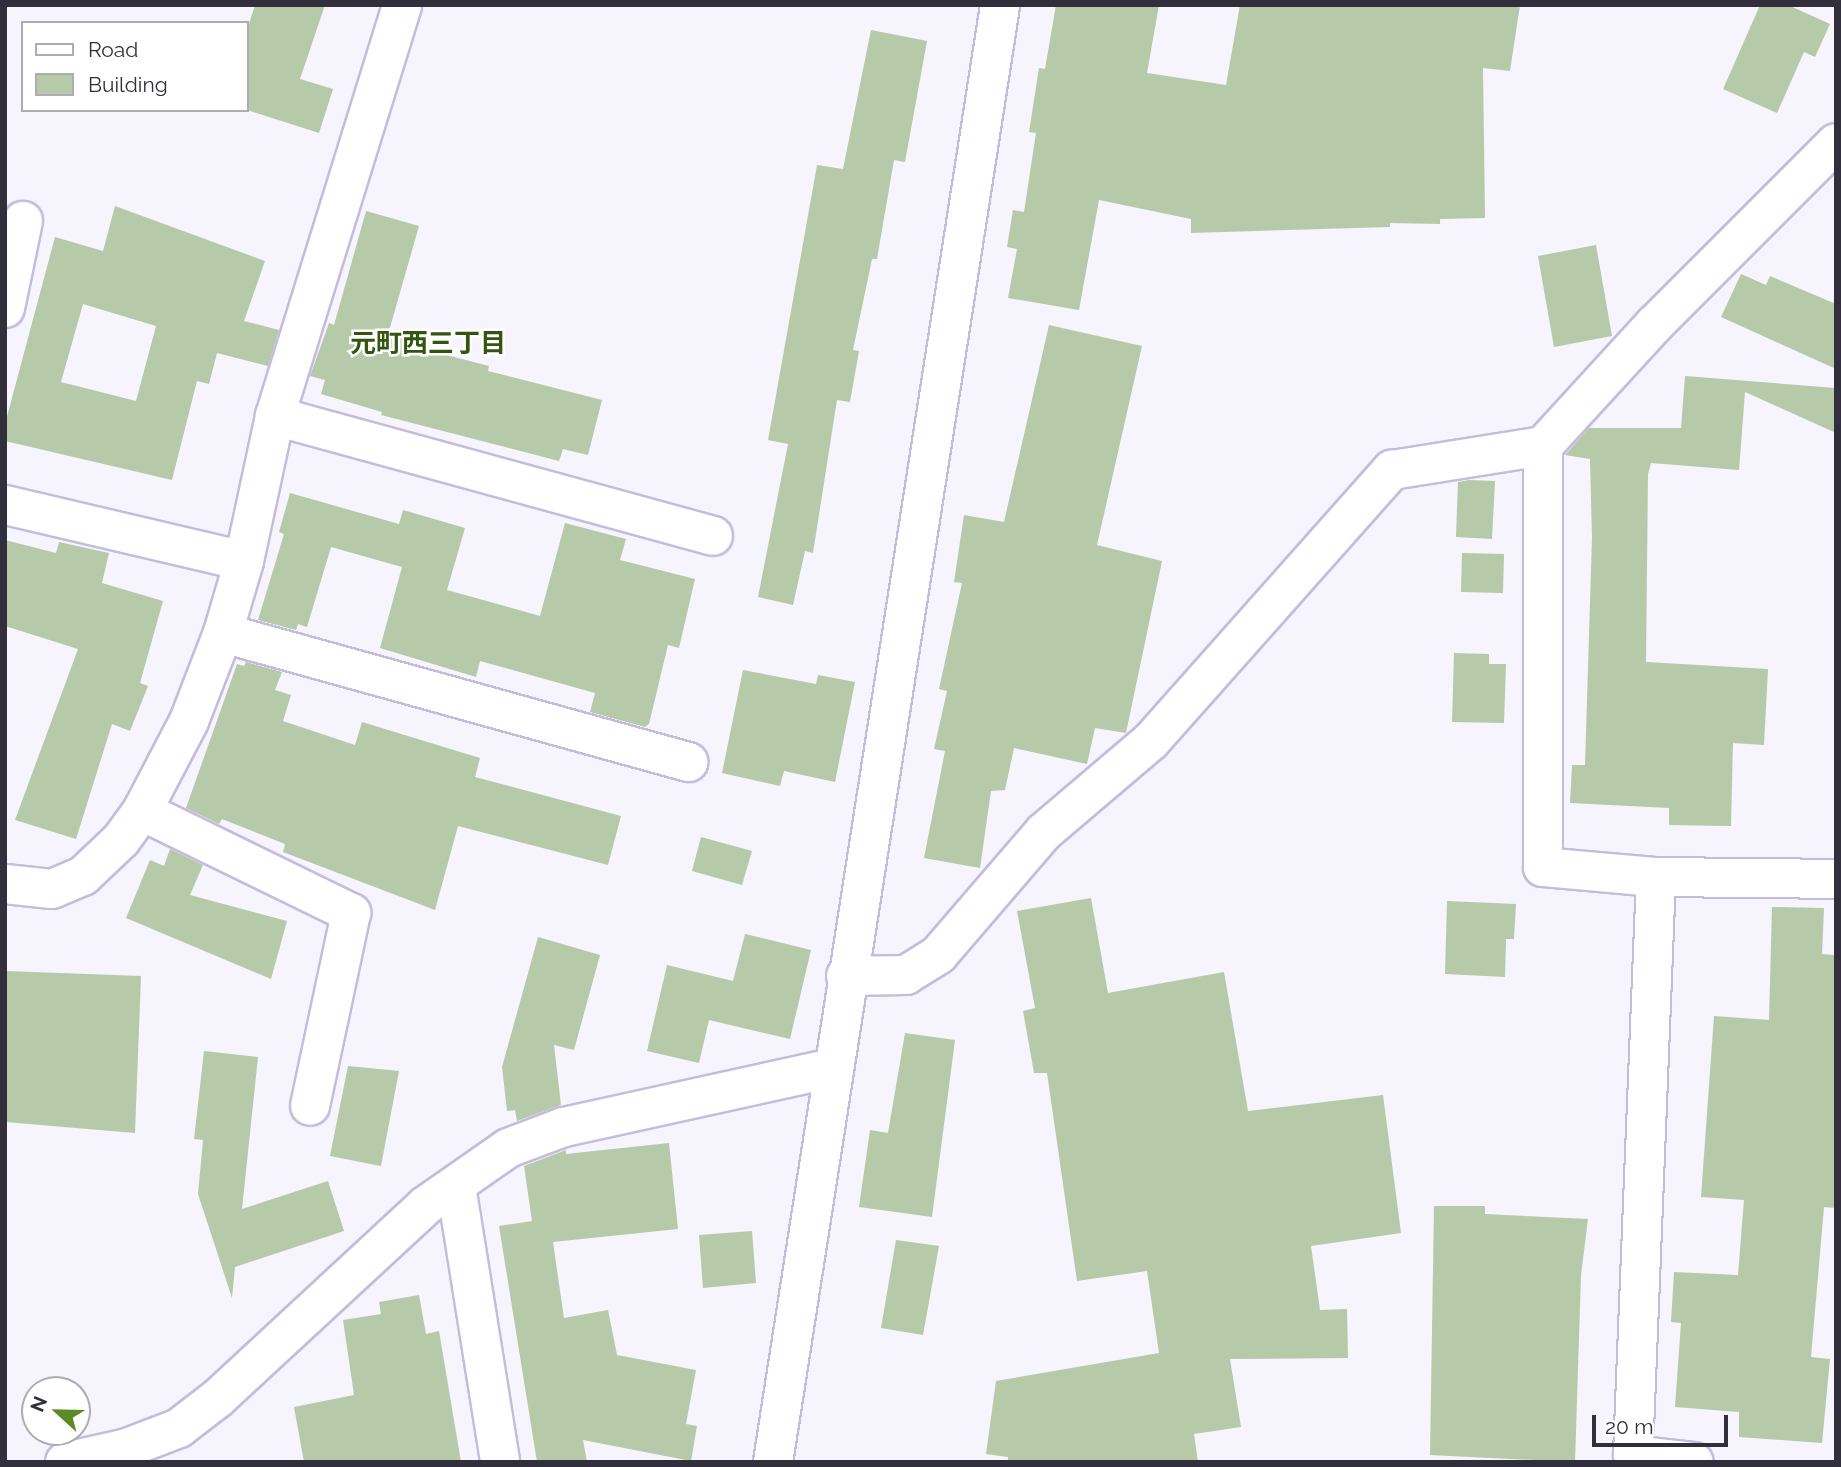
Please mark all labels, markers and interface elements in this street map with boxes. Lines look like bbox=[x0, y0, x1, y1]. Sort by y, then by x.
legend bbox=[21, 21, 248, 112]
text: Road bbox=[88, 37, 138, 62]
text: Building bbox=[88, 72, 168, 97]
district label: 元町西三丁目 bbox=[350, 328, 506, 360]
north arrow bbox=[21, 1376, 91, 1446]
text: N bbox=[25, 1393, 51, 1415]
scale bar bbox=[1596, 1400, 1732, 1444]
text: 20 m bbox=[1605, 1414, 1653, 1439]

